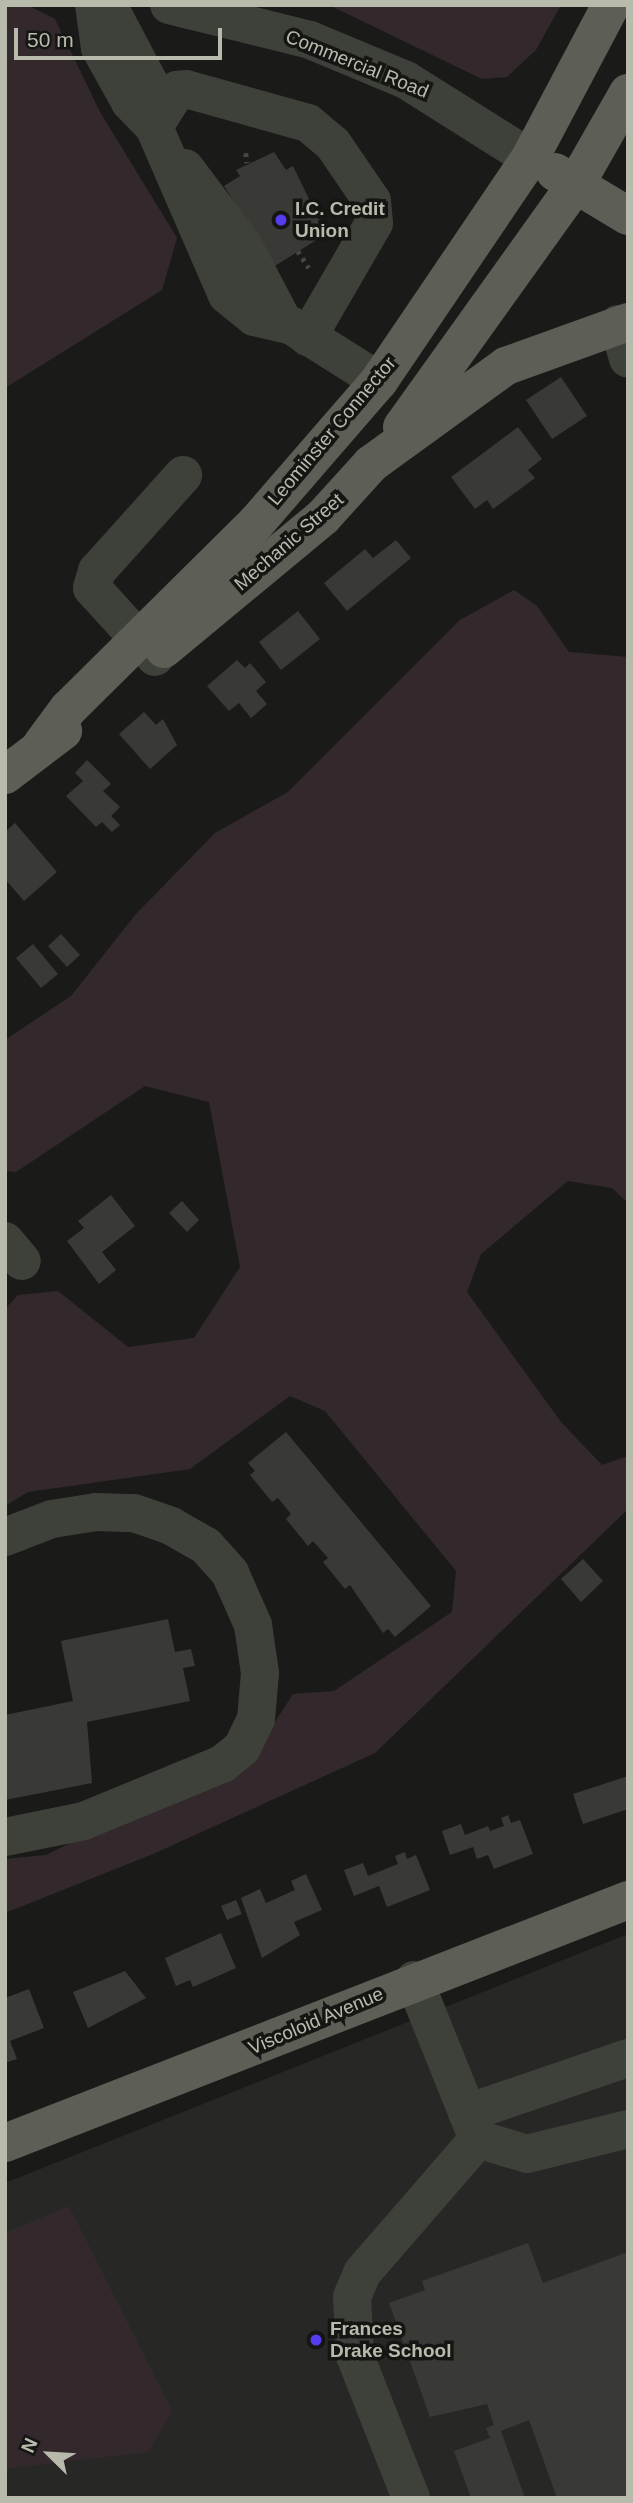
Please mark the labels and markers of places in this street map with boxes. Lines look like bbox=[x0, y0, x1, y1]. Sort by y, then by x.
place label: I.C. Credit Union bbox=[295, 198, 385, 242]
marker: I.C. Credit Union bbox=[273, 212, 289, 228]
place label: Frances Drake School bbox=[330, 2318, 451, 2362]
marker: Frances Drake School bbox=[308, 2332, 324, 2348]

